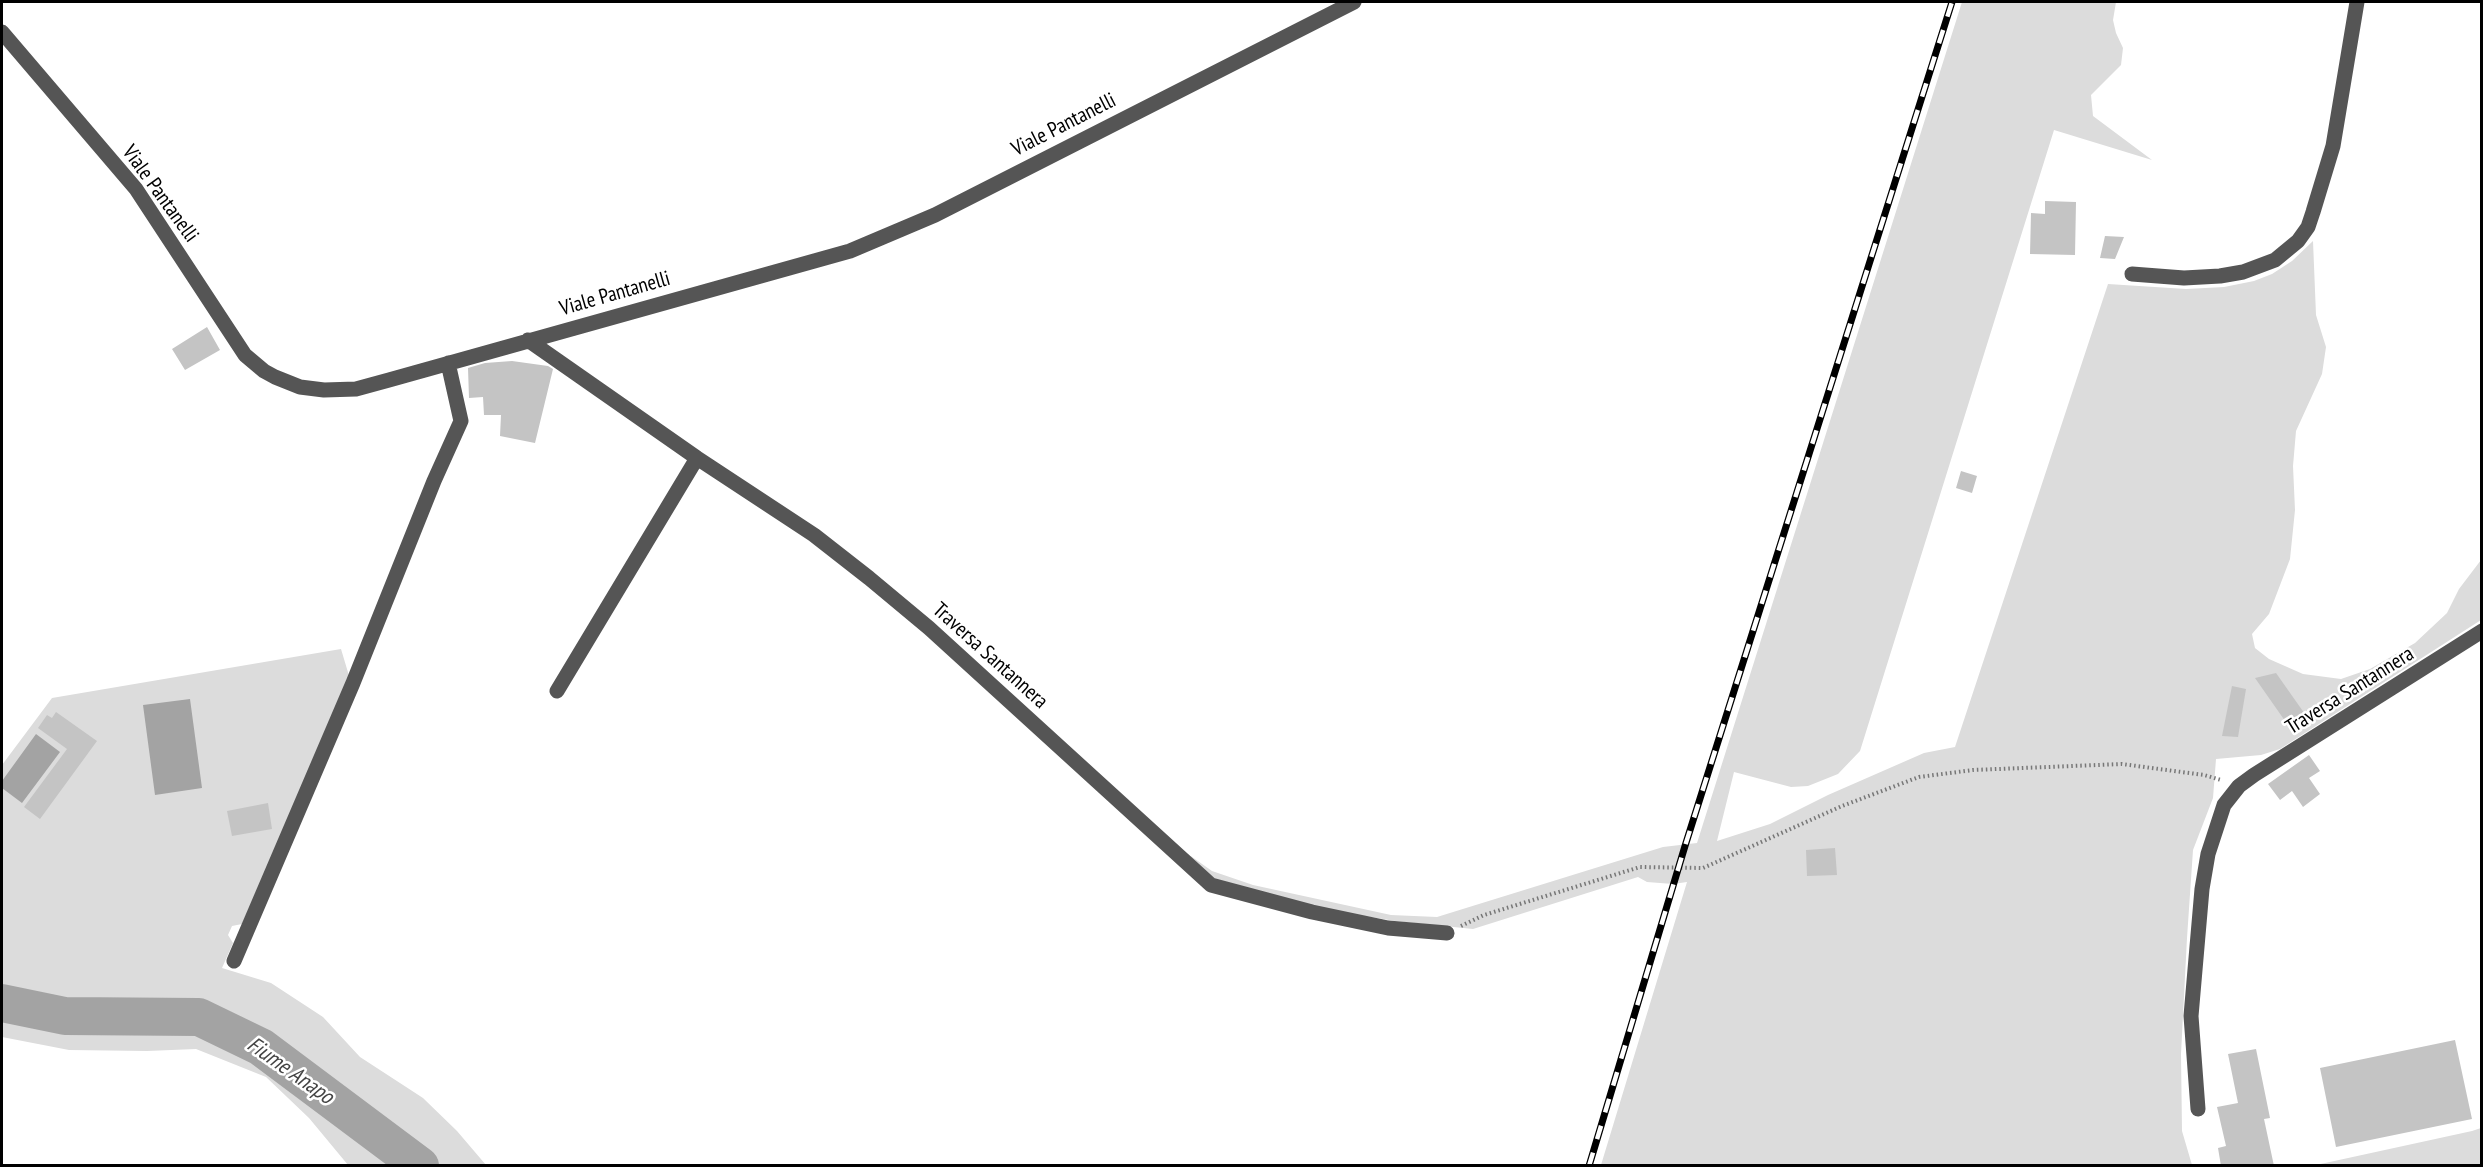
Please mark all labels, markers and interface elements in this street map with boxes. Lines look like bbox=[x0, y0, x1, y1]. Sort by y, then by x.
street label: Viale Pantanelli bbox=[1008, 88, 1120, 162]
street label: Viale Pantanelli bbox=[116, 141, 204, 247]
street label: Viale Pantanelli bbox=[557, 266, 673, 322]
street label: Traversa Santannera bbox=[927, 598, 1053, 714]
street label: Traversa Santannera bbox=[2281, 642, 2419, 740]
water label: Fiume Anapo bbox=[242, 1032, 338, 1110]

